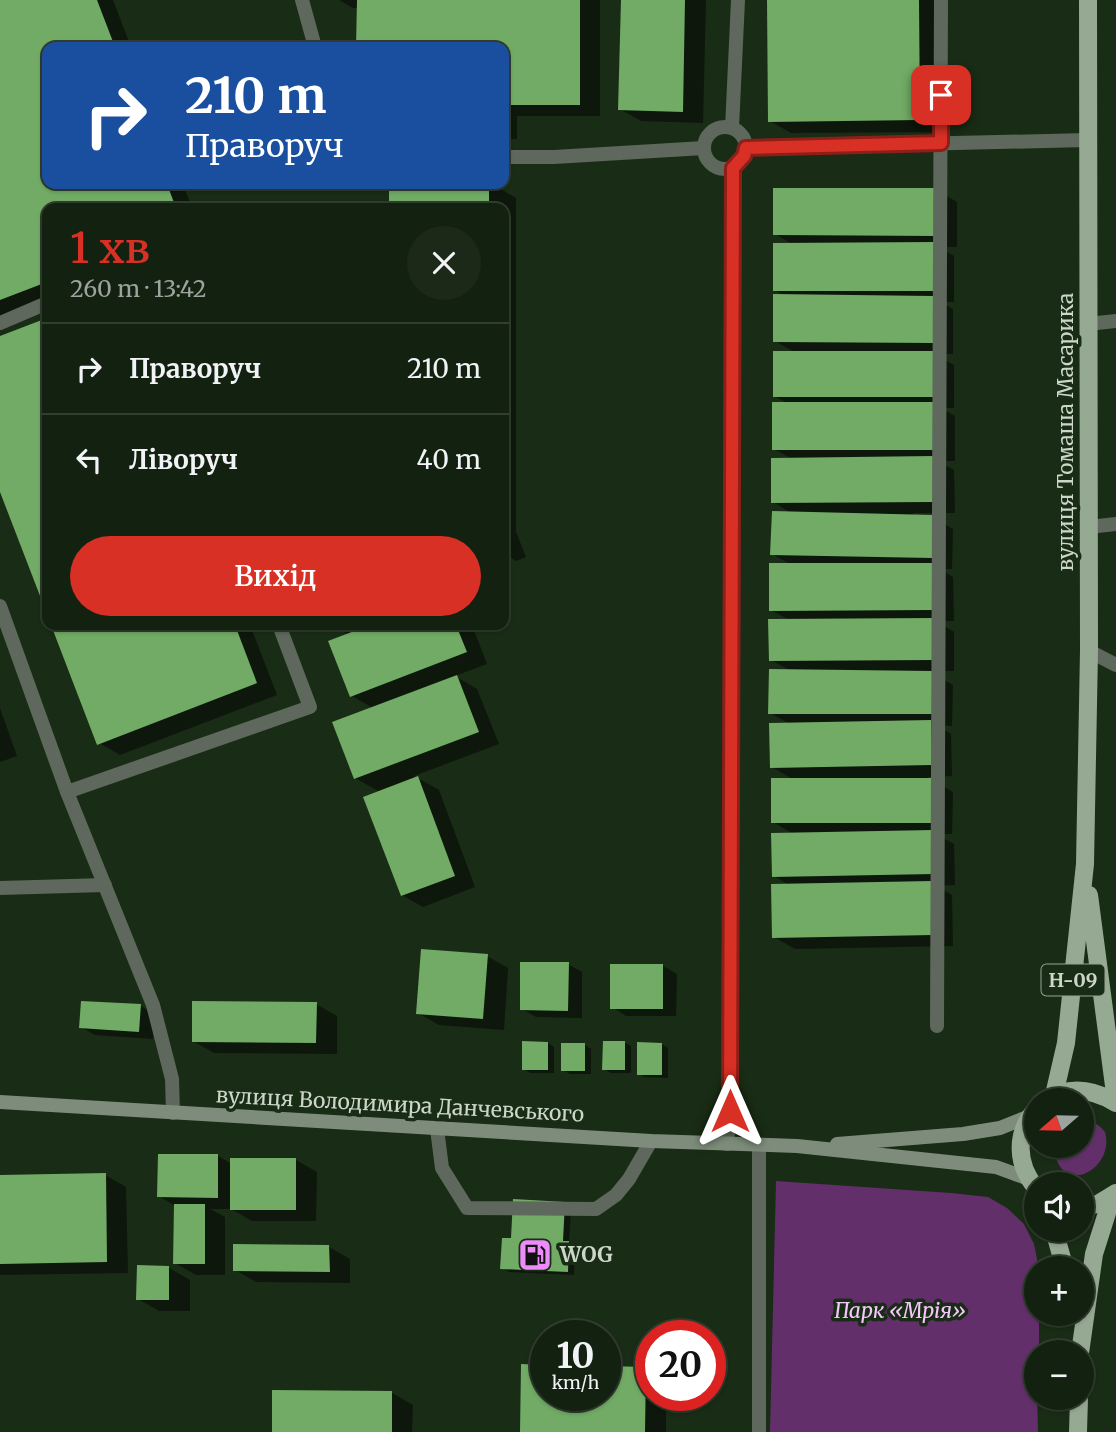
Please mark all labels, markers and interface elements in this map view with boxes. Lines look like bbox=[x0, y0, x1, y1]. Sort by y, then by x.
text: 210 m bbox=[185, 65, 326, 126]
pin bbox=[911, 65, 971, 125]
icon: right bbox=[70, 70, 161, 161]
icon: arrive bbox=[922, 76, 960, 114]
text: Праворуч bbox=[185, 126, 344, 166]
text: 1 хв bbox=[70, 222, 150, 274]
button: close bbox=[407, 226, 481, 300]
text: 260 m · 13:42 bbox=[70, 274, 207, 303]
street label: вулиця Томаша Масарика bbox=[1052, 293, 1079, 571]
icon: right bbox=[70, 350, 108, 388]
text: Праворуч bbox=[129, 352, 261, 385]
text: 210 m bbox=[407, 352, 481, 385]
icon: left bbox=[70, 441, 108, 479]
text: Ліворуч bbox=[129, 443, 238, 476]
text: 40 m bbox=[417, 443, 481, 476]
button: Вихід bbox=[70, 536, 481, 616]
road number: Н-09 bbox=[1042, 964, 1104, 996]
position arrow bbox=[693, 1074, 767, 1148]
street label: вулиця Володимира Данчевського bbox=[215, 1081, 585, 1128]
north arrow bbox=[1024, 1088, 1094, 1158]
map controls bbox=[1024, 1088, 1094, 1410]
button: sound bbox=[1024, 1172, 1094, 1242]
fuel station icon: WOG bbox=[516, 1236, 554, 1274]
place label: WOG bbox=[559, 1241, 613, 1268]
button: + bbox=[1024, 1256, 1094, 1326]
park label: Парк «Мрія» bbox=[834, 1297, 966, 1324]
speed limit sign: 20 bbox=[635, 1320, 726, 1411]
text: 10 bbox=[557, 1334, 594, 1378]
button: − bbox=[1024, 1340, 1094, 1410]
text: km/h bbox=[552, 1371, 599, 1394]

